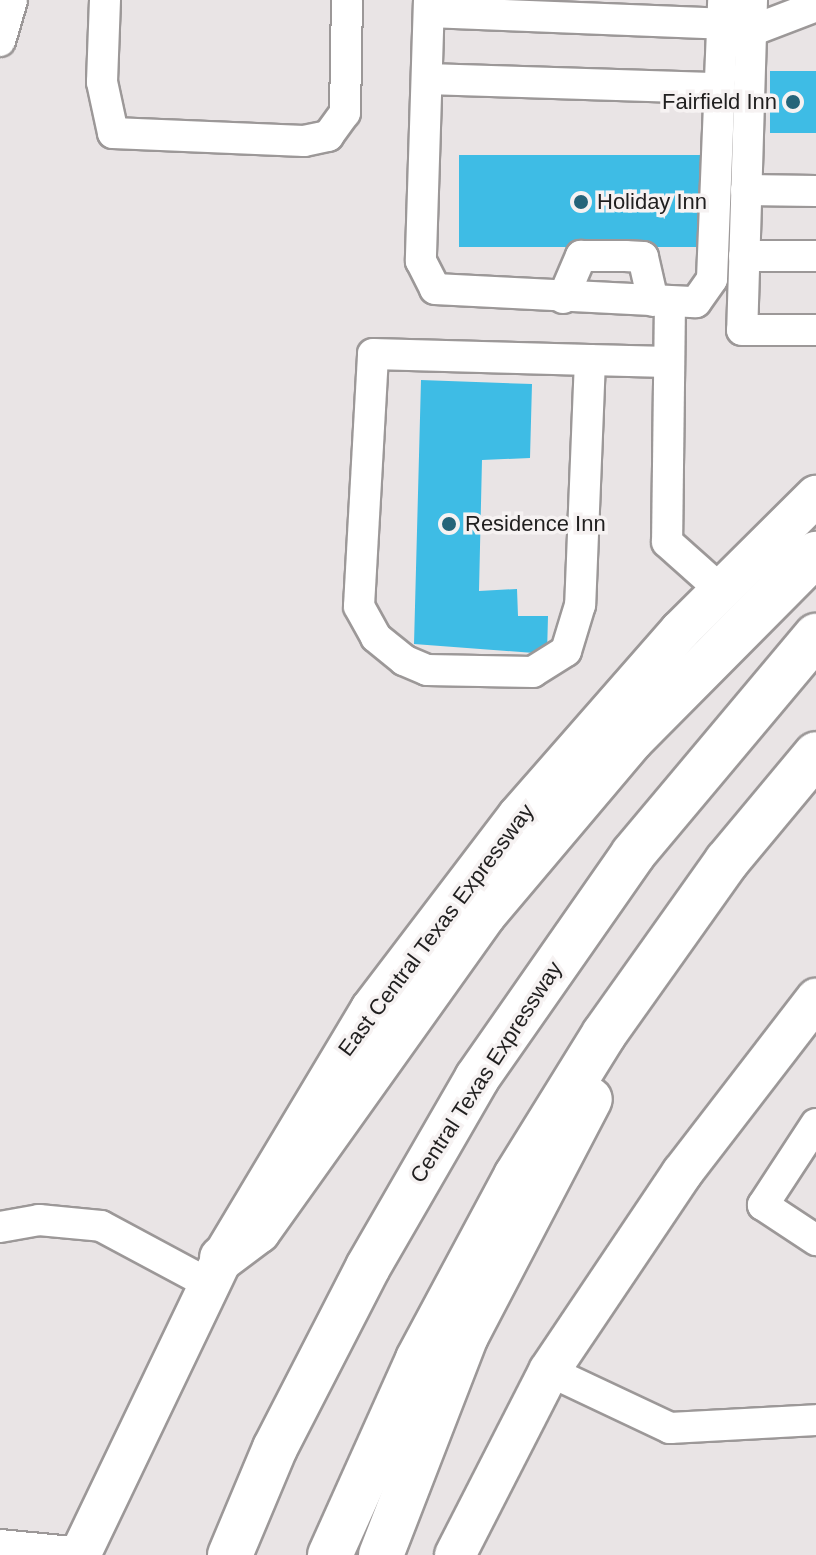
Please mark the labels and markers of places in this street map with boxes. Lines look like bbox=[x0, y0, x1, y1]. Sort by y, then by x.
place label: Fairfield Inn bbox=[662, 89, 777, 115]
marker: Fairfield Inn bbox=[784, 93, 802, 111]
place label: Holiday Inn bbox=[597, 189, 707, 215]
marker: Holiday Inn bbox=[572, 193, 590, 211]
place label: Residence Inn bbox=[465, 511, 606, 537]
marker: Residence Inn bbox=[440, 515, 458, 533]

